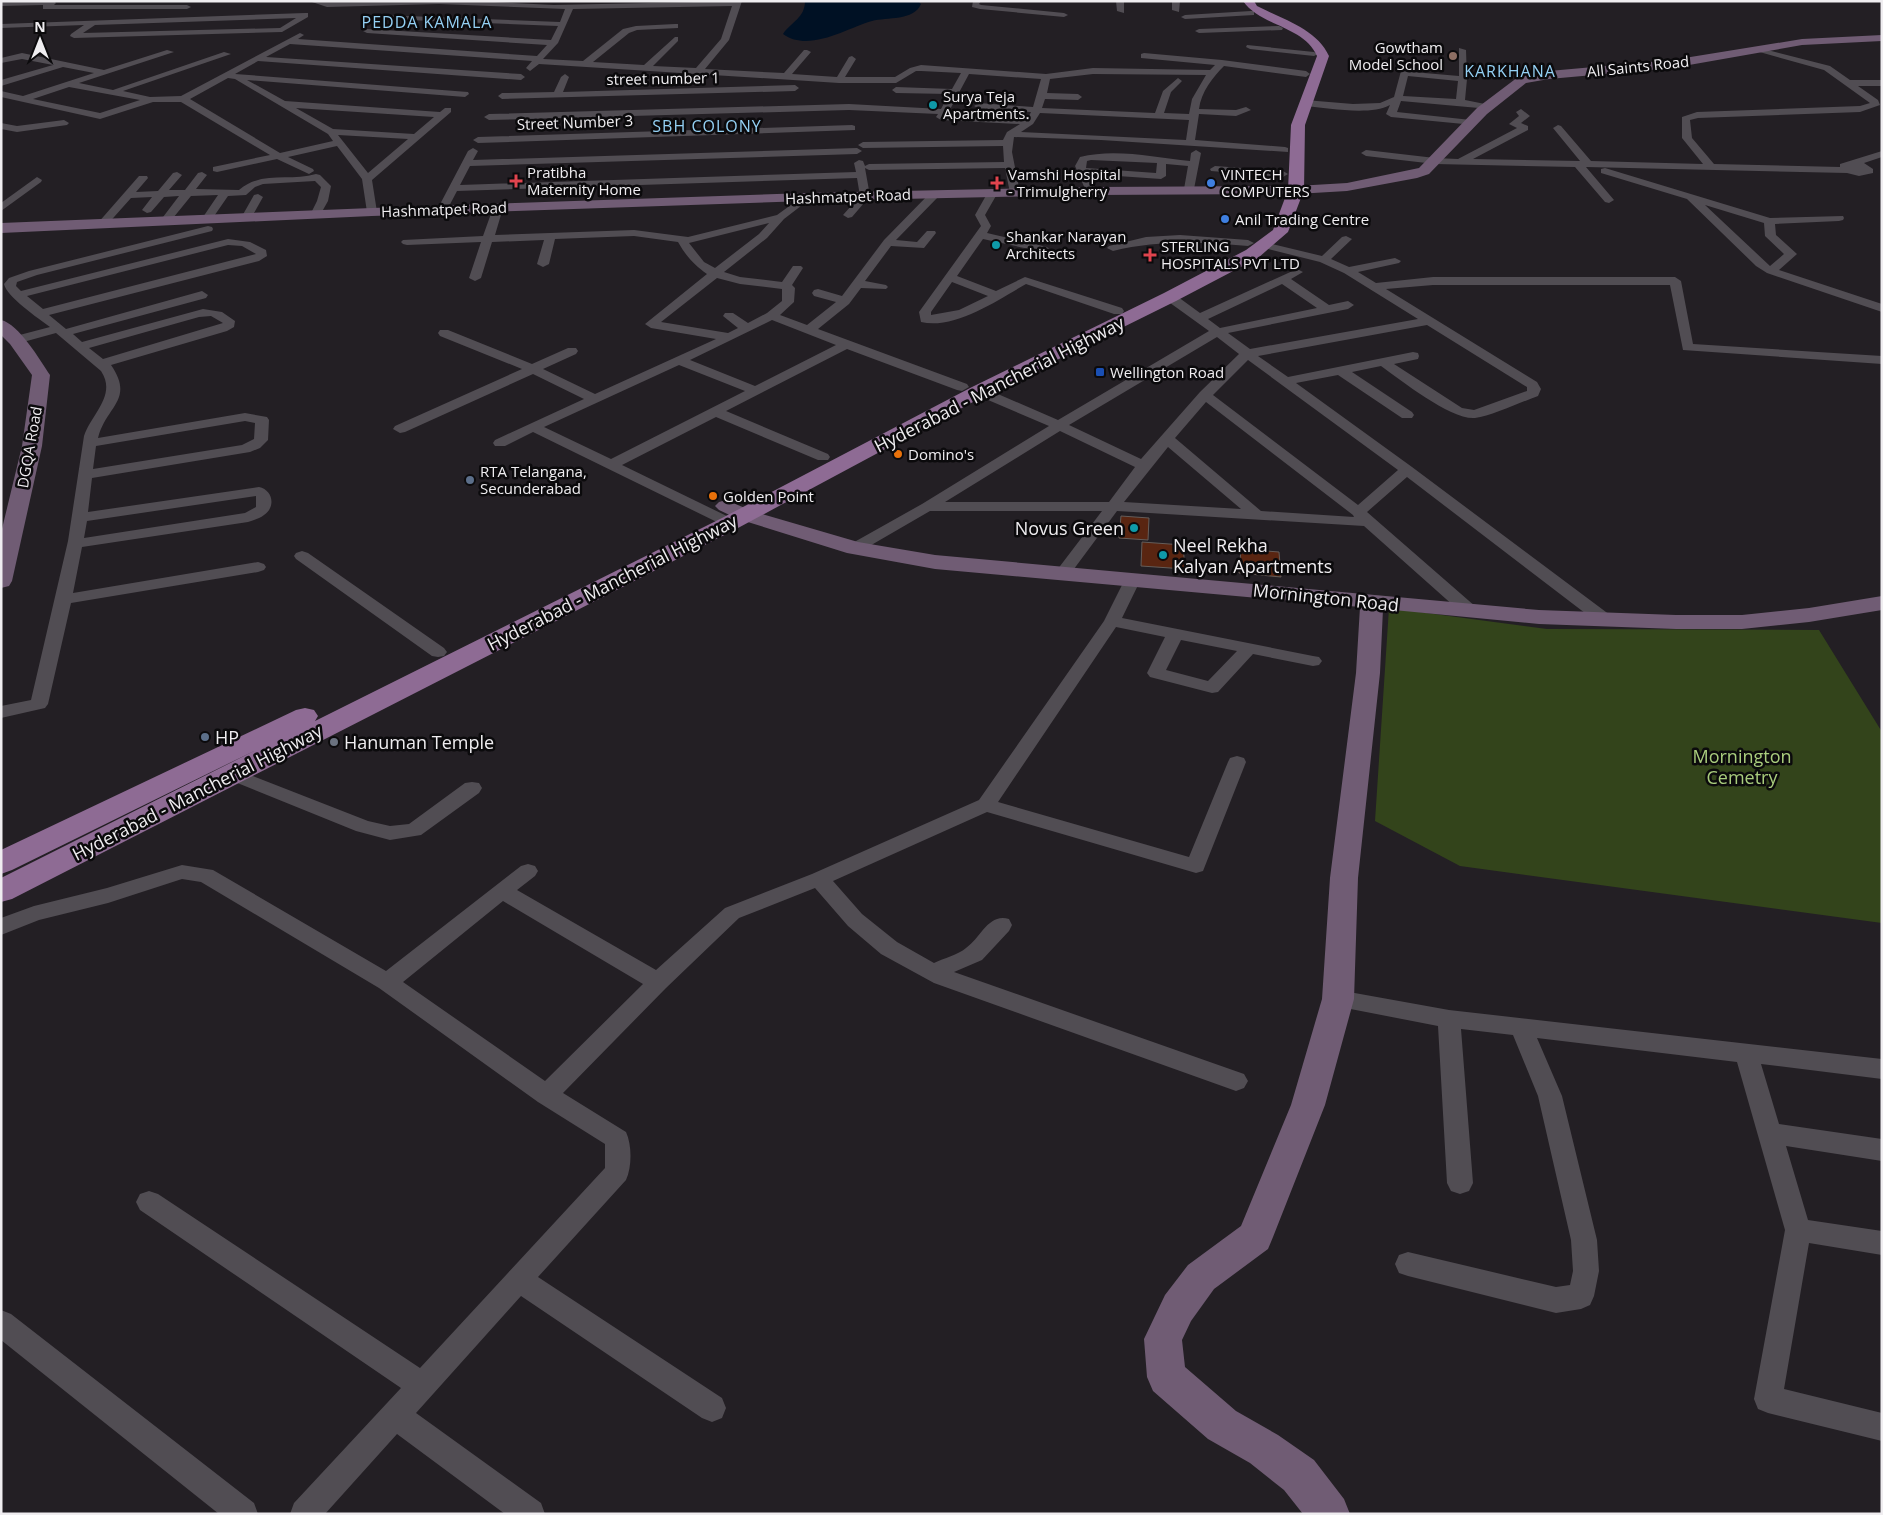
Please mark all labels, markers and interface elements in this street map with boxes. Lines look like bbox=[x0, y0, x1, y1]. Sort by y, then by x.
district label: PEDDA KAMALA bbox=[362, 11, 492, 33]
north arrow bbox=[15, 15, 65, 65]
text: N bbox=[34, 17, 46, 36]
place label: Gowtham Model School bbox=[1349, 37, 1443, 74]
marker: Gowtham Model School bbox=[1447, 50, 1459, 62]
street label: All Saints Road bbox=[1586, 51, 1690, 81]
district label: KARKHANA bbox=[1464, 60, 1556, 82]
street label: street number 1 bbox=[606, 67, 720, 89]
place label: Surya Teja Apartments. bbox=[943, 86, 1029, 123]
marker: Surya Teja Apartments. bbox=[927, 99, 939, 111]
street label: Street Number 3 bbox=[516, 110, 634, 134]
district label: SBH COLONY bbox=[652, 115, 762, 137]
place label: Pratibha Maternity Home bbox=[527, 162, 641, 199]
place label: Vamshi Hospital - Trimulgherry bbox=[1008, 164, 1121, 201]
place label: VINTECH COMPUTERS bbox=[1221, 164, 1310, 201]
marker: Pratibha Maternity Home bbox=[509, 174, 523, 188]
marker: Vamshi Hospital - Trimulgherry bbox=[990, 176, 1004, 190]
marker: VINTECH COMPUTERS bbox=[1205, 177, 1217, 189]
street label: Hashmatpet Road bbox=[785, 184, 911, 208]
street label: Hashmatpet Road bbox=[381, 197, 507, 221]
place label: Anil Trading Centre bbox=[1235, 209, 1369, 229]
marker: Anil Trading Centre bbox=[1219, 213, 1231, 225]
place label: Shankar Narayan Architects bbox=[1006, 226, 1126, 263]
place label: STERLING HOSPITALS PVT LTD bbox=[1161, 236, 1300, 273]
marker: Shankar Narayan Architects bbox=[990, 239, 1002, 251]
marker: STERLING HOSPITALS PVT LTD bbox=[1143, 248, 1157, 262]
street label: Hyderabad - Mancherial Highway bbox=[870, 310, 1129, 458]
place label: Wellington Road bbox=[1110, 362, 1224, 382]
marker: Wellington Road bbox=[1094, 366, 1106, 378]
street label: DGQA Road bbox=[12, 405, 46, 489]
place label: Domino's bbox=[908, 444, 974, 464]
marker: Domino's bbox=[892, 448, 904, 460]
place label: RTA Telangana, Secunderabad bbox=[480, 461, 587, 498]
marker: RTA Telangana, Secunderabad bbox=[464, 474, 476, 486]
place label: Golden Point bbox=[723, 486, 814, 506]
marker: Golden Point bbox=[707, 490, 719, 502]
street label: Hyderabad - Mancherial Highway bbox=[483, 508, 742, 656]
place label: Novus Green bbox=[1015, 516, 1124, 540]
marker: Novus Green bbox=[1128, 522, 1140, 534]
place label: Neel Rekha Kalyan Apartments bbox=[1173, 533, 1332, 578]
marker: Neel Rekha Kalyan Apartments bbox=[1157, 549, 1169, 561]
street label: Mornington Road bbox=[1252, 577, 1400, 617]
street label: Hyderabad - Mancherial Highway bbox=[68, 718, 327, 866]
place label: HP bbox=[215, 725, 239, 749]
place label: Hanuman Temple bbox=[344, 730, 494, 754]
marker: HP bbox=[199, 731, 211, 743]
marker: Hanuman Temple bbox=[328, 736, 340, 748]
park label: Mornington Cemetry bbox=[1692, 744, 1792, 789]

